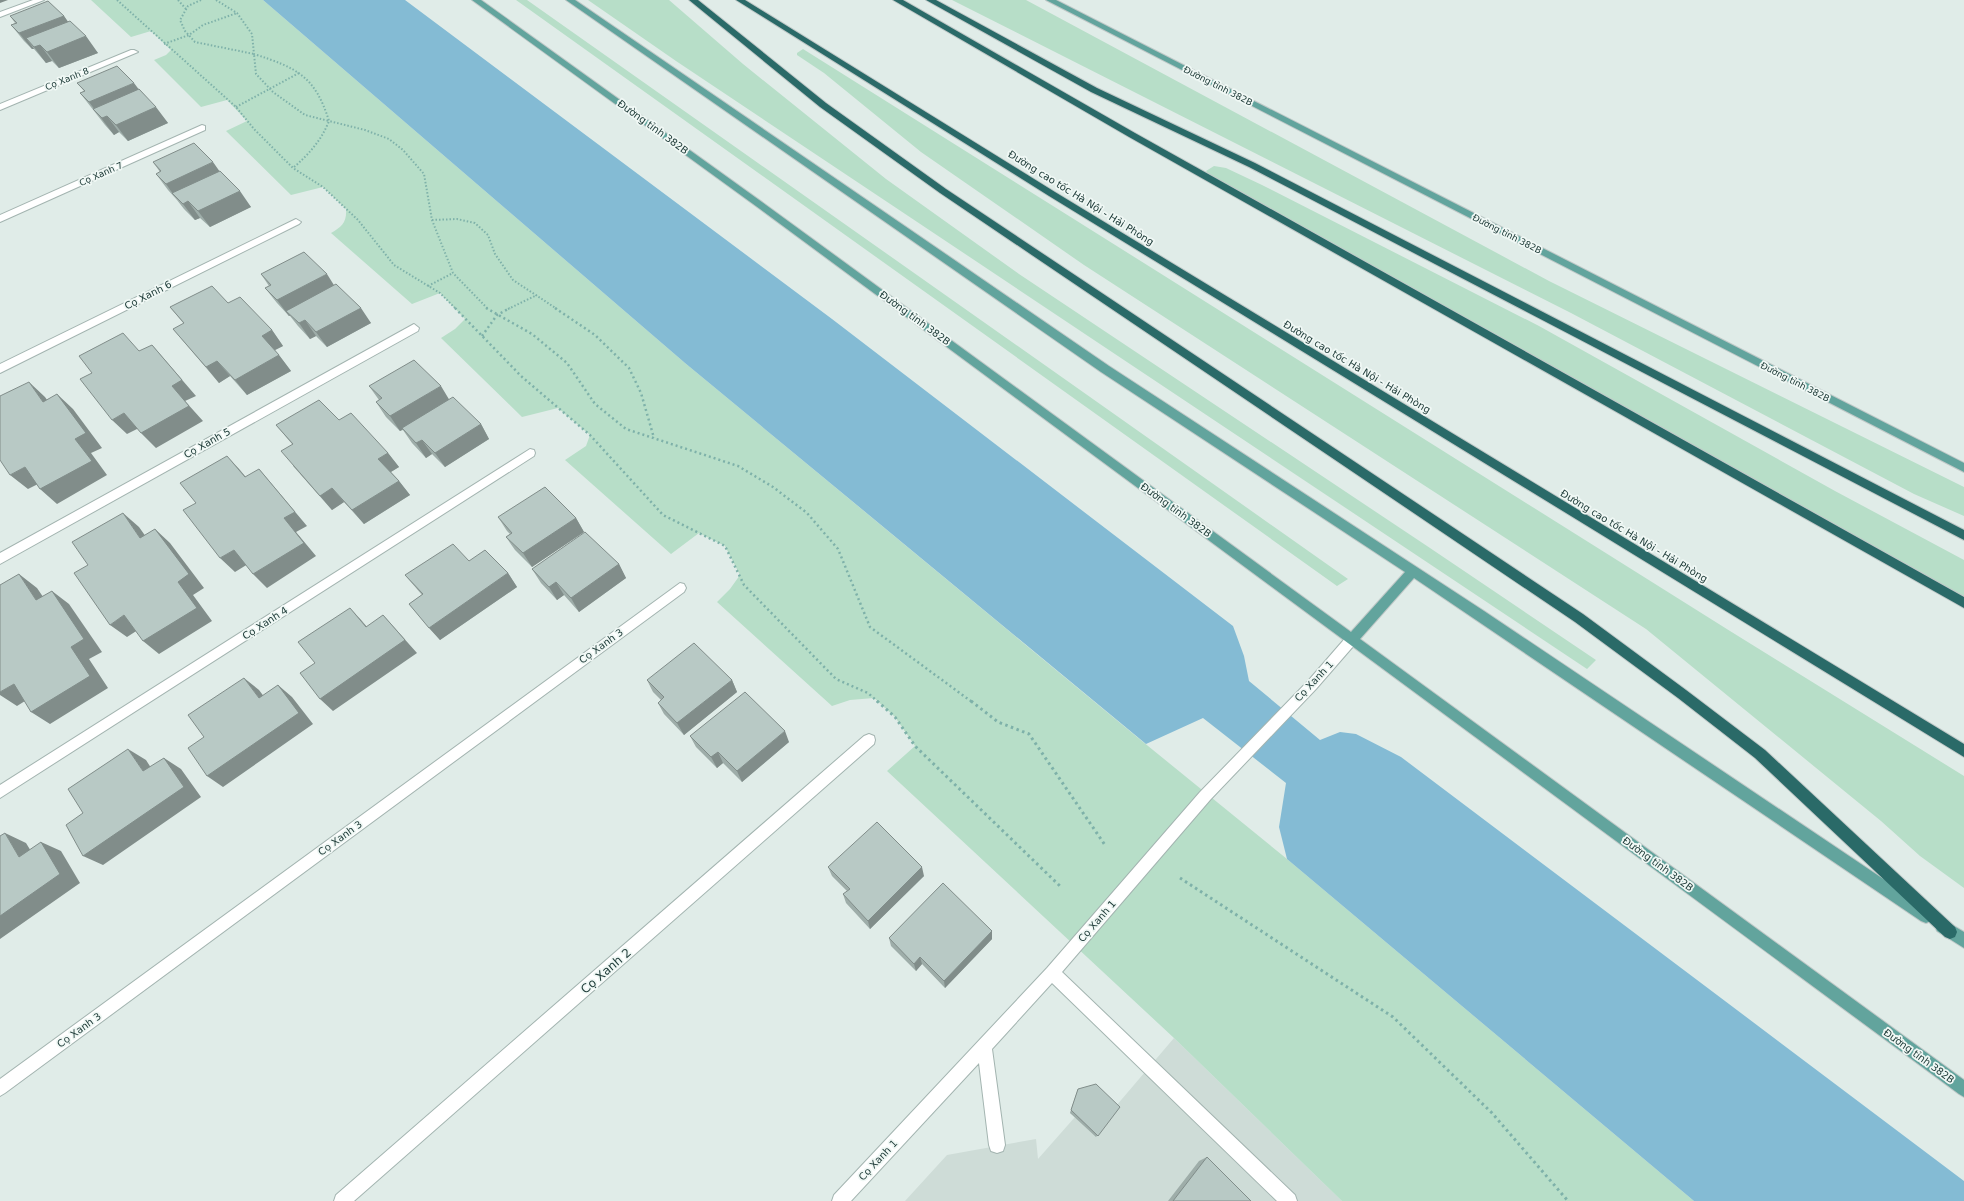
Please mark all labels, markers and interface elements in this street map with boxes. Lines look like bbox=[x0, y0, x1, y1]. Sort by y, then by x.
street label: Đường tỉnh 382B bbox=[1182, 64, 1254, 108]
street label: Cọ Xanh 8 bbox=[44, 66, 91, 92]
street label: Đường tỉnh 382B bbox=[616, 98, 691, 156]
street label: Đường cao tốc Hà Nội - Hải Phòng bbox=[1006, 148, 1156, 248]
street label: Cọ Xanh 7 bbox=[78, 160, 124, 188]
street label: Đường tỉnh 382B bbox=[1471, 212, 1543, 256]
street label: Cọ Xanh 6 bbox=[123, 278, 174, 312]
street label: Đường tỉnh 382B bbox=[878, 289, 953, 347]
street label: Đường cao tốc Hà Nội - Hải Phòng bbox=[1281, 319, 1433, 416]
street label: Đường tỉnh 382B bbox=[1759, 360, 1831, 404]
street label: Cọ Xanh 5 bbox=[182, 426, 233, 461]
street label: Đường tỉnh 382B bbox=[1139, 481, 1214, 539]
street label: Đường cao tốc Hà Nội - Hải Phòng bbox=[1558, 488, 1710, 585]
street label: Cọ Xanh 4 bbox=[240, 604, 290, 642]
street label: Cọ Xanh 3 bbox=[577, 626, 626, 666]
street label: Cọ Xanh 1 bbox=[1292, 658, 1336, 704]
street label: Cọ Xanh 3 bbox=[316, 818, 365, 858]
street label: Đường tỉnh 382B bbox=[1621, 835, 1696, 893]
street label: Cọ Xanh 1 bbox=[1076, 898, 1119, 945]
street label: Cọ Xanh 2 bbox=[578, 945, 634, 997]
street label: Cọ Xanh 3 bbox=[55, 1010, 104, 1050]
street label: Đường tỉnh 382B bbox=[1882, 1027, 1957, 1085]
street label: Cọ Xanh 1 bbox=[856, 1137, 900, 1183]

